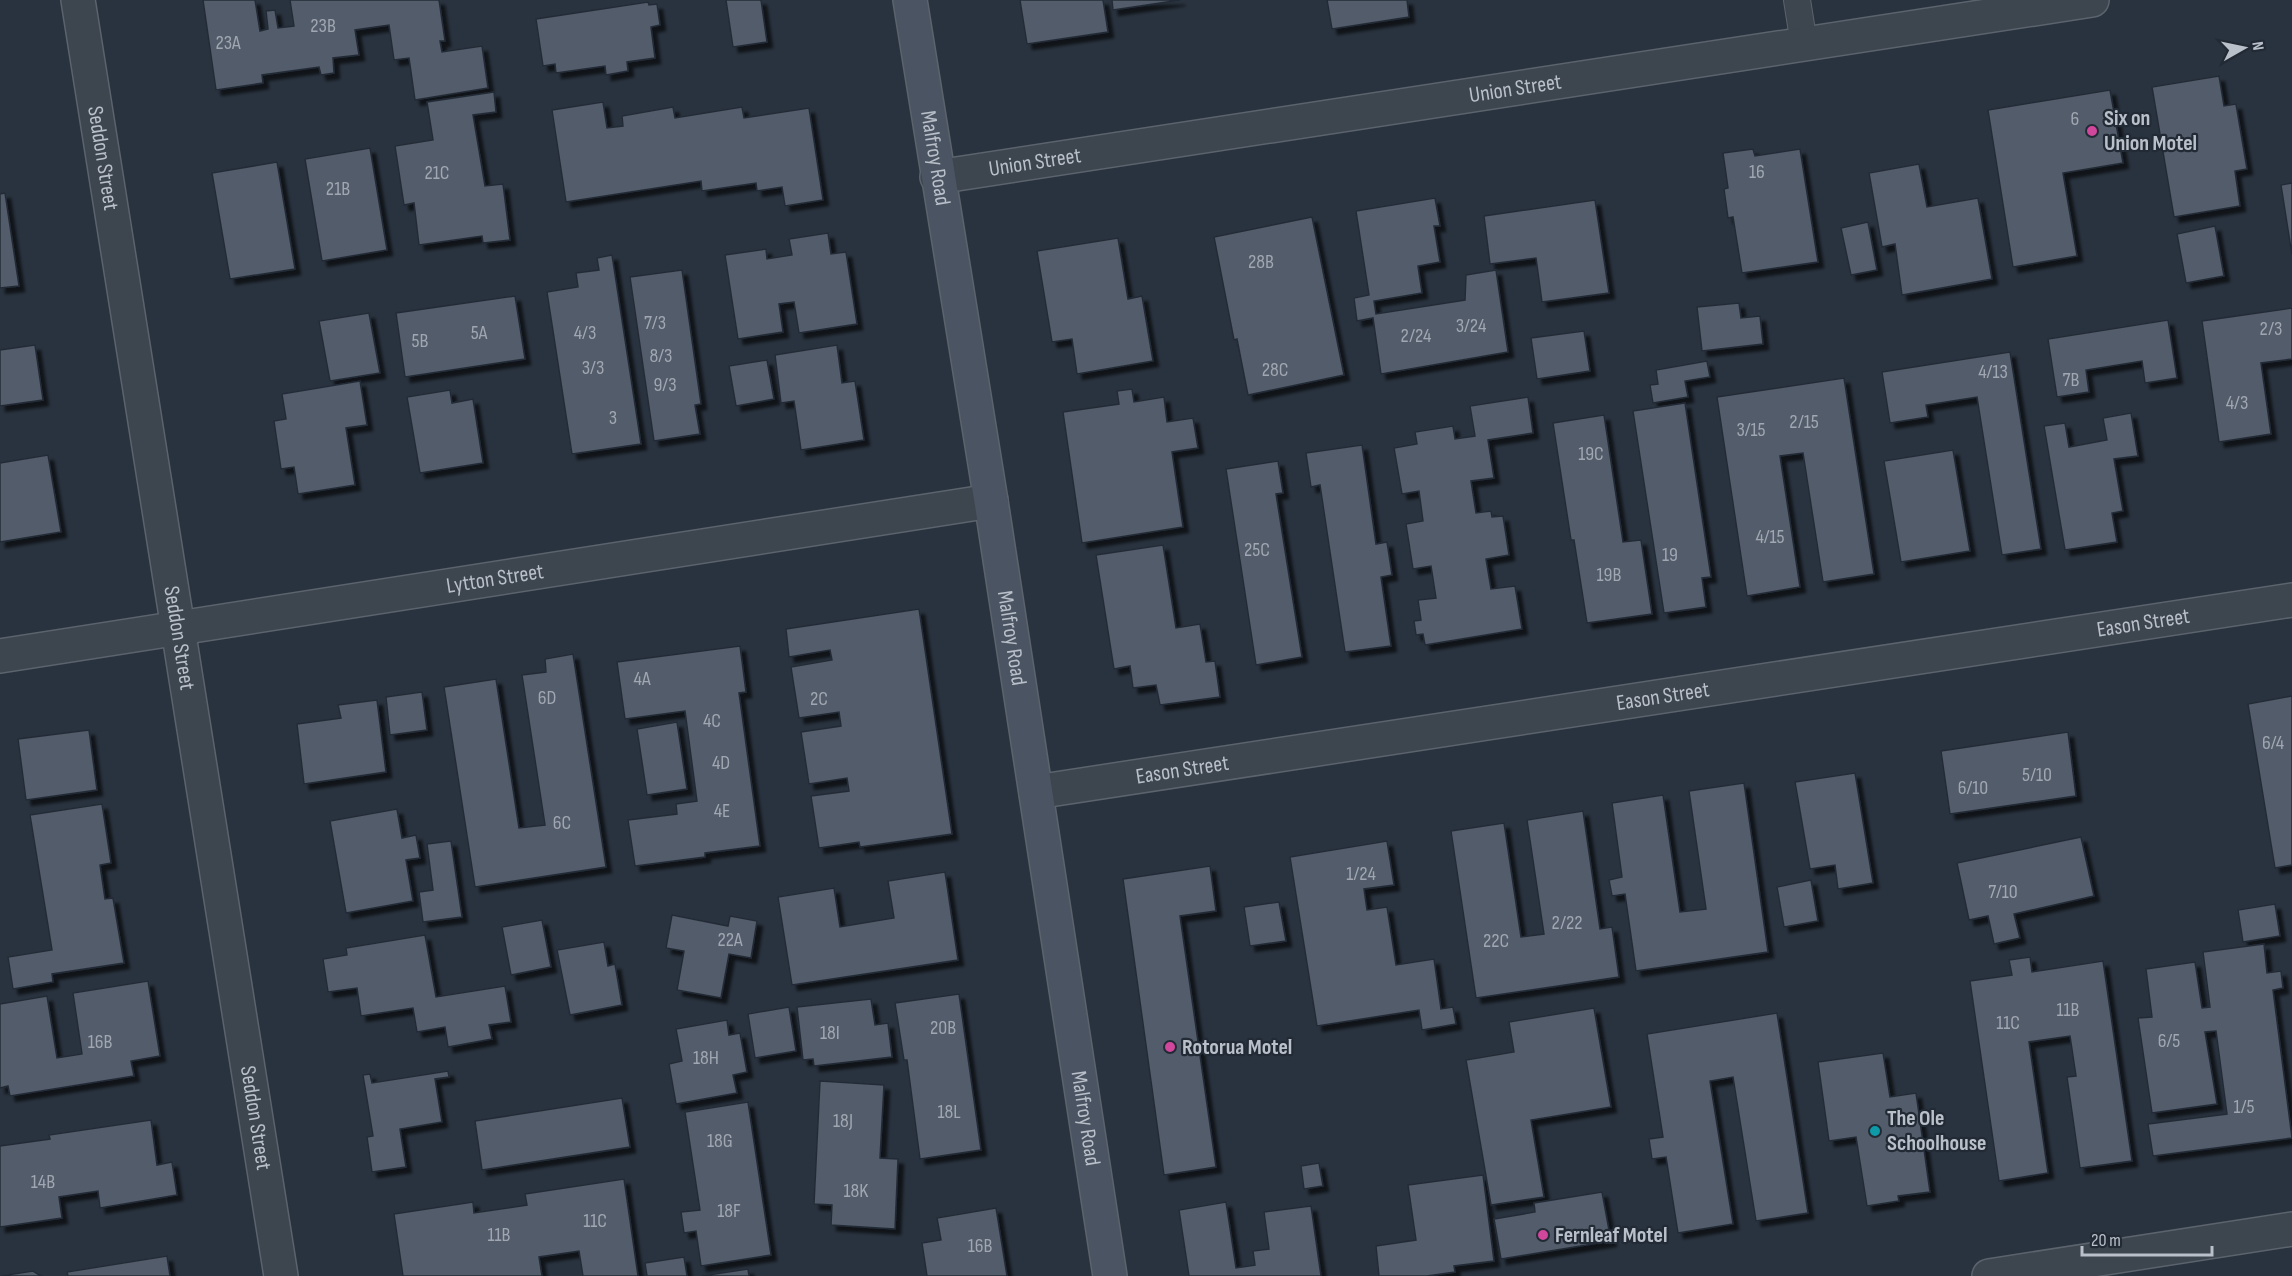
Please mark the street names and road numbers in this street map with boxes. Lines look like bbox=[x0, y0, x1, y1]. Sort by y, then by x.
street label: Union Street bbox=[1467, 68, 1564, 109]
street label: Seddon Street bbox=[82, 104, 125, 212]
street label: Malfroy Road bbox=[915, 109, 956, 207]
street label: Union Street bbox=[987, 142, 1083, 182]
street label: Lytton Street bbox=[444, 558, 546, 599]
street label: Seddon Street bbox=[158, 584, 201, 692]
street label: Malfroy Road bbox=[991, 589, 1033, 687]
street label: Eason Street bbox=[2095, 602, 2192, 643]
street label: Eason Street bbox=[1614, 676, 1711, 717]
street label: Eason Street bbox=[1134, 749, 1231, 790]
street label: Seddon Street bbox=[234, 1064, 277, 1172]
street label: Malfroy Road bbox=[1065, 1069, 1106, 1168]

